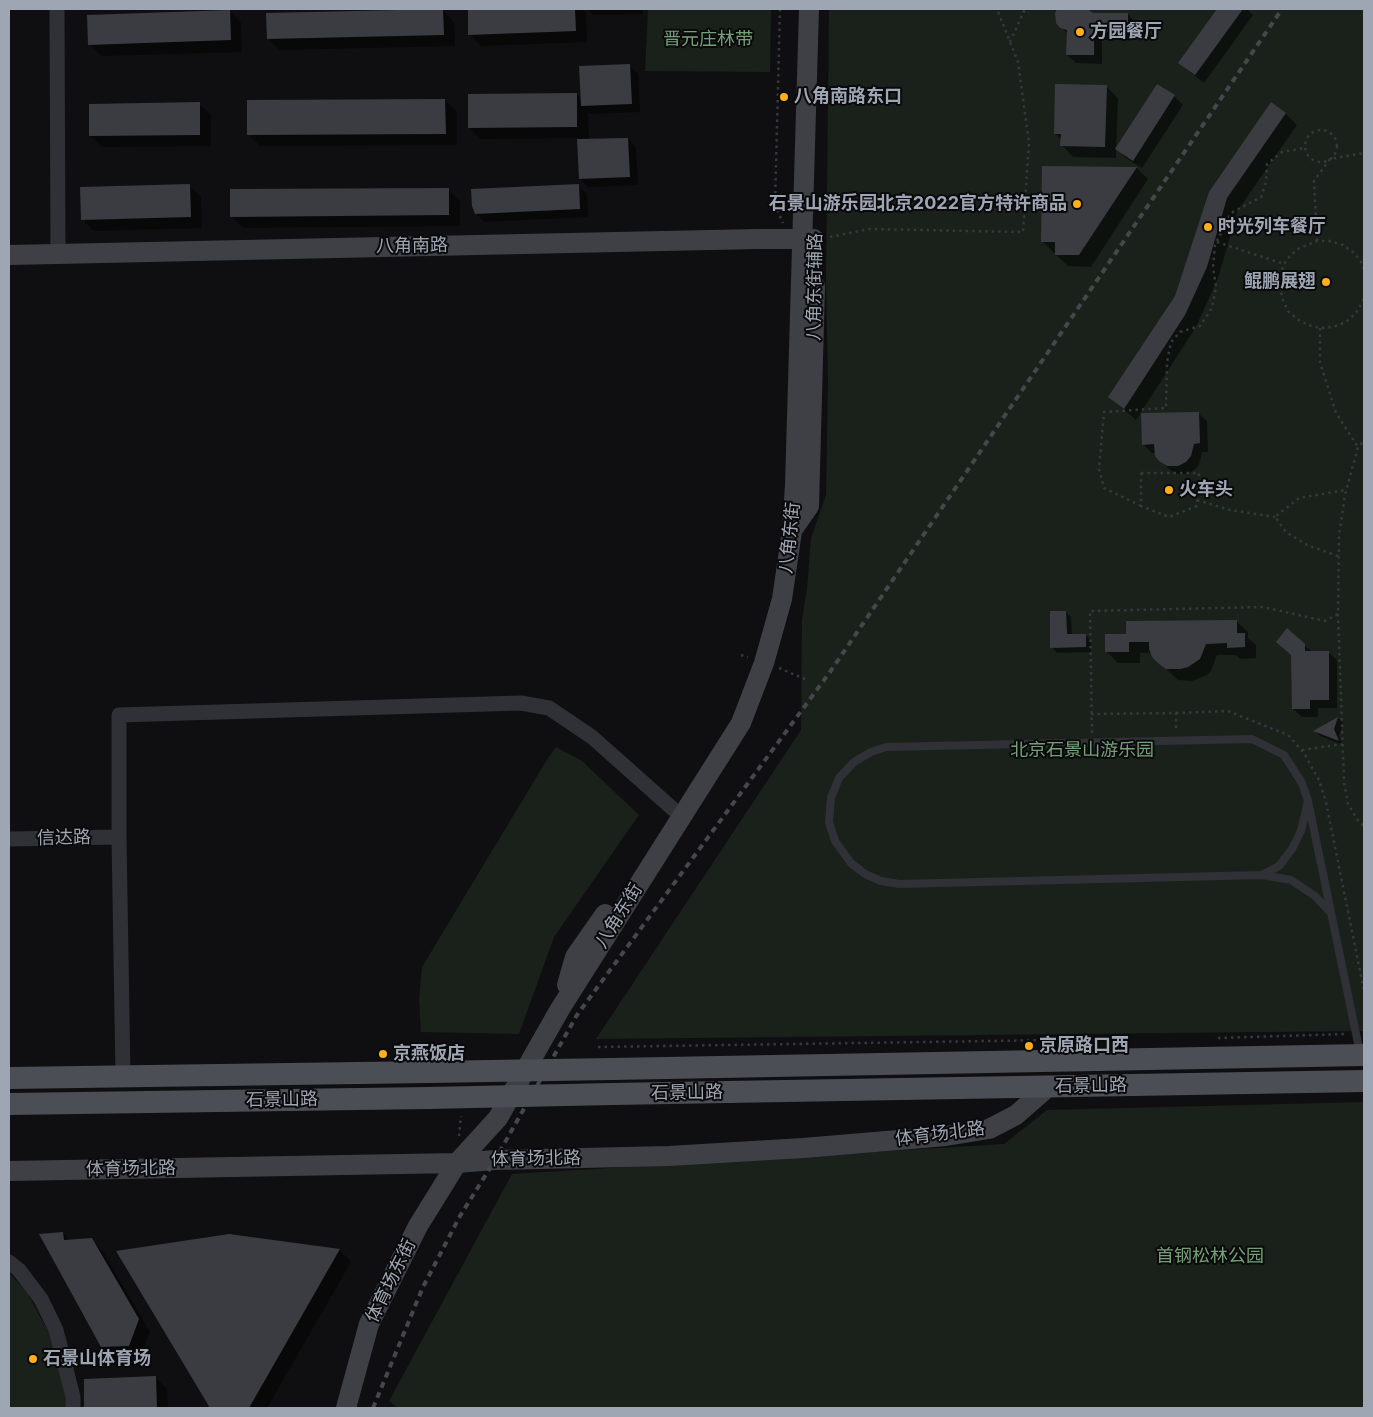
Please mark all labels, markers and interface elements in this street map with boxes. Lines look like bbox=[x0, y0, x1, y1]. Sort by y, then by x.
place label: 方园餐厅 bbox=[1090, 21, 1162, 43]
marker: 方园餐厅 bbox=[1074, 26, 1086, 38]
park label: 晋元庄林带 bbox=[663, 29, 753, 51]
place label: 八角南路东口 bbox=[794, 86, 902, 108]
marker: 八角南路东口 bbox=[778, 91, 790, 103]
place label: 石景山游乐园北京2022官方特许商品 bbox=[769, 193, 1067, 215]
marker: 石景山游乐园北京2022官方特许商品 bbox=[1071, 198, 1083, 210]
place label: 时光列车餐厅 bbox=[1218, 216, 1326, 238]
marker: 时光列车餐厅 bbox=[1202, 221, 1214, 233]
street label: 八角东街辅路 bbox=[803, 233, 827, 341]
street label: 八角南路 bbox=[376, 235, 448, 257]
place label: 鲲鹏展翅 bbox=[1244, 271, 1316, 293]
marker: 鲲鹏展翅 bbox=[1320, 276, 1332, 288]
place label: 火车头 bbox=[1179, 479, 1233, 501]
marker: 火车头 bbox=[1163, 484, 1175, 496]
street label: 八角东街 bbox=[775, 501, 805, 575]
park label: 北京石景山游乐园 bbox=[1010, 740, 1154, 762]
street label: 信达路 bbox=[37, 827, 91, 849]
street label: 八角东街 bbox=[591, 880, 647, 952]
place label: 京原路口西 bbox=[1039, 1035, 1129, 1057]
marker: 京原路口西 bbox=[1023, 1040, 1035, 1052]
place label: 京燕饭店 bbox=[393, 1043, 465, 1065]
marker: 京燕饭店 bbox=[377, 1048, 389, 1060]
street label: 石景山路 bbox=[1055, 1075, 1127, 1097]
street label: 石景山路 bbox=[651, 1082, 723, 1104]
street label: 石景山路 bbox=[246, 1089, 318, 1111]
street label: 体育场北路 bbox=[894, 1118, 986, 1150]
street label: 体育场北路 bbox=[491, 1147, 581, 1171]
street label: 体育场北路 bbox=[86, 1157, 176, 1181]
street label: 体育场东街 bbox=[362, 1236, 420, 1326]
park label: 首钢松林公园 bbox=[1156, 1246, 1264, 1268]
place label: 石景山体育场 bbox=[43, 1348, 151, 1370]
marker: 石景山体育场 bbox=[27, 1353, 39, 1365]

